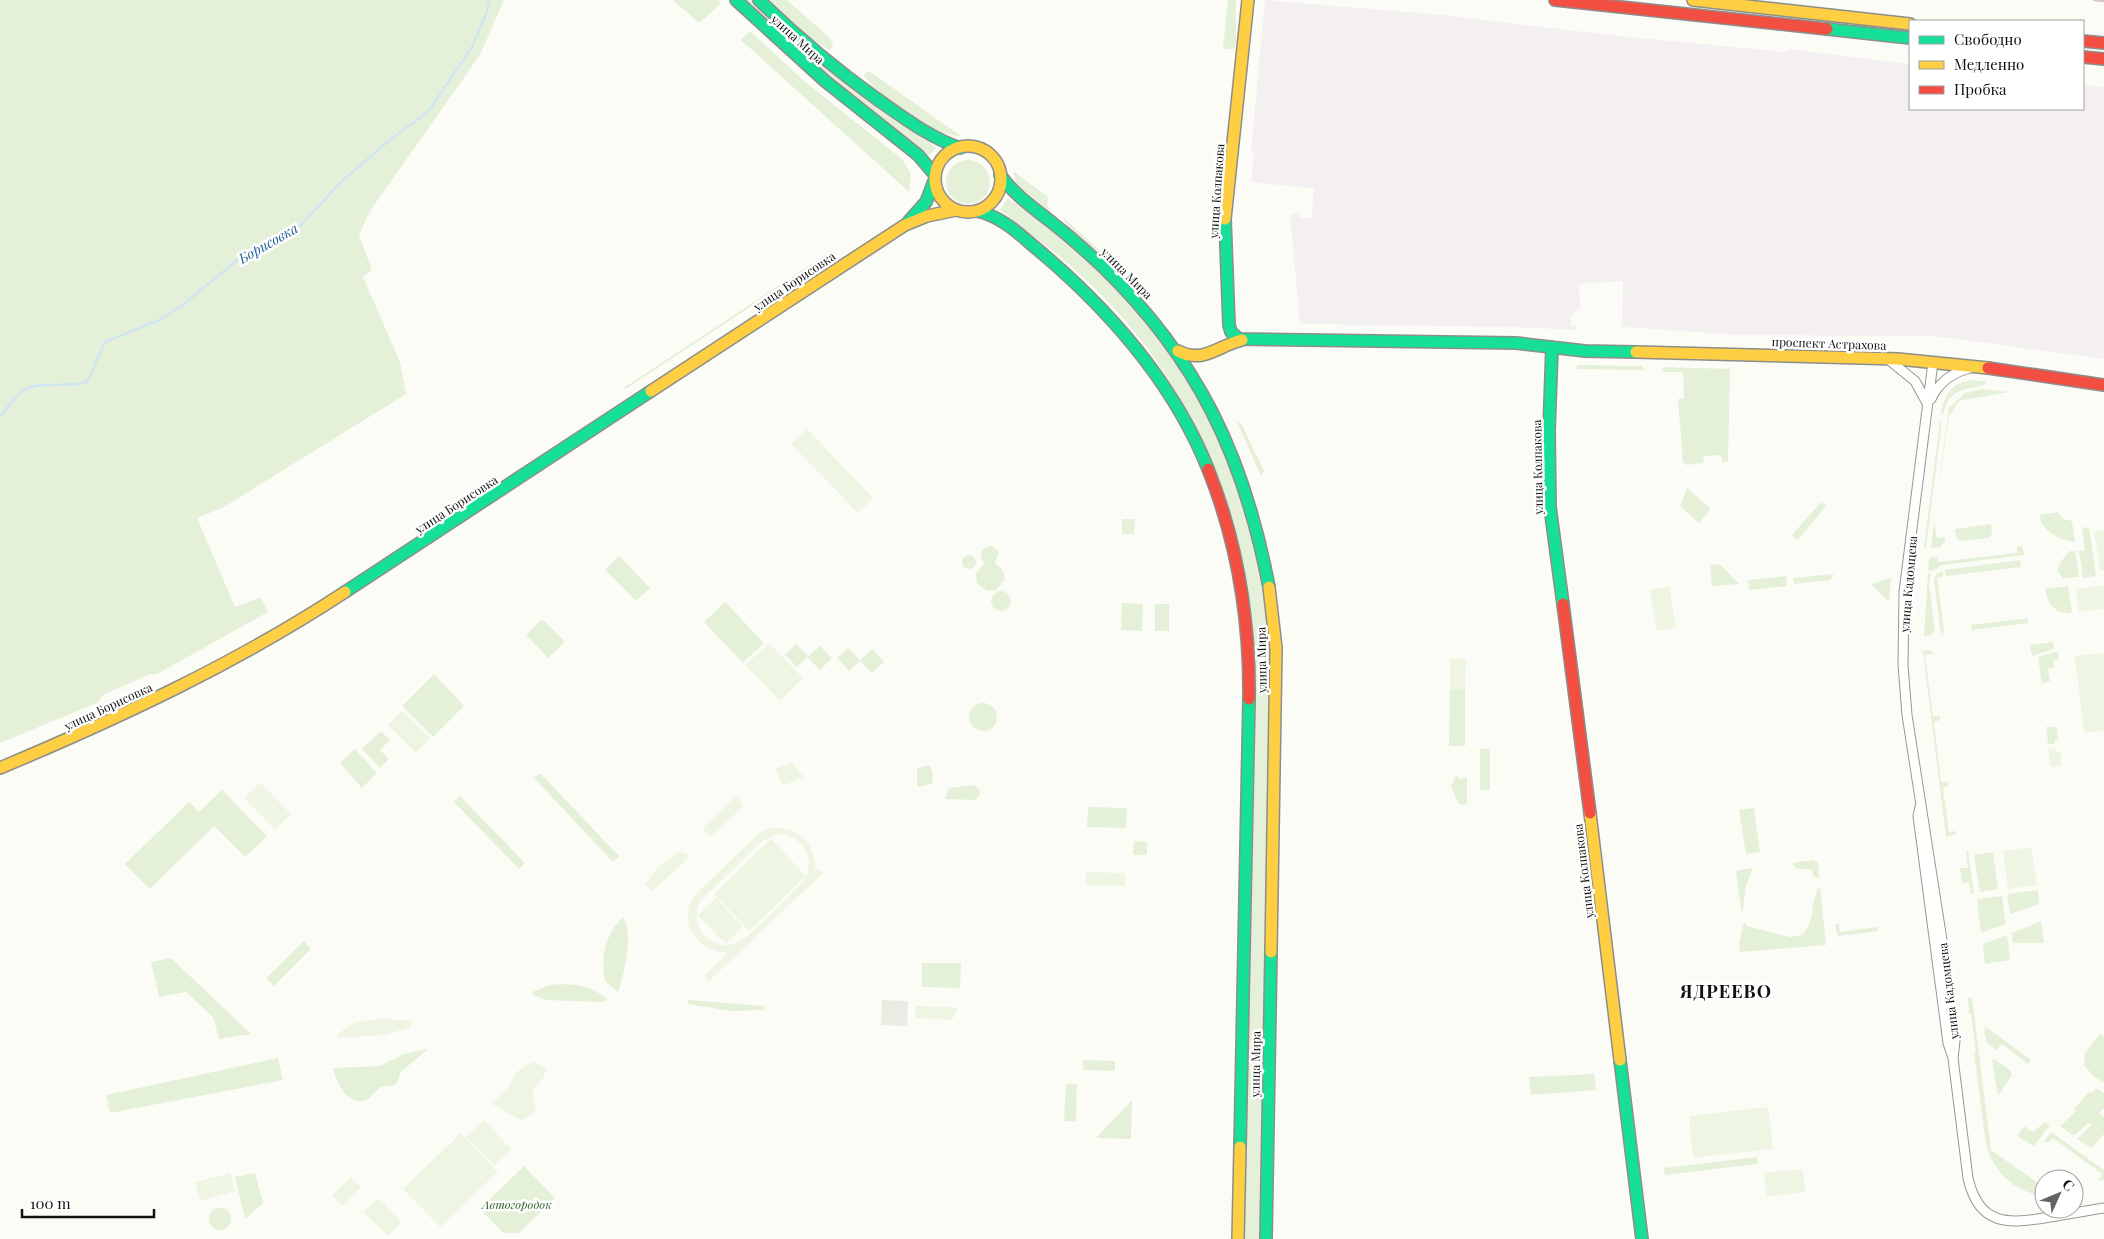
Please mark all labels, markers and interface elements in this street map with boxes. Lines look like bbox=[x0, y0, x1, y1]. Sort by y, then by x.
street label: улица Мира bbox=[767, 10, 828, 67]
legend bbox=[1909, 20, 2084, 110]
text: Свободно bbox=[1954, 29, 2022, 49]
text: Медленно bbox=[1954, 54, 2024, 74]
text: Пробка bbox=[1954, 79, 2007, 99]
street label: улица Колпакова bbox=[1205, 143, 1227, 240]
water label: Борисовка bbox=[234, 218, 301, 268]
street label: улица Мира bbox=[1097, 243, 1156, 302]
street label: улица Борисовка bbox=[749, 248, 838, 315]
street label: проспект Астрахова bbox=[1771, 333, 1887, 353]
street label: улица Колпакова bbox=[1528, 419, 1546, 516]
street label: улица Борисовка bbox=[411, 471, 500, 537]
street label: улица Кадомцева bbox=[1896, 535, 1920, 634]
street label: улица Мира bbox=[1252, 627, 1270, 694]
street label: улица Борисовка bbox=[60, 679, 155, 734]
street label: улица Колпакова bbox=[1569, 823, 1597, 920]
street label: улица Кадомцева bbox=[1934, 942, 1962, 1041]
district label: ЯДРЕЕВО bbox=[1679, 979, 1772, 1003]
street label: улица Мира bbox=[1246, 1031, 1264, 1098]
north arrow bbox=[2034, 1169, 2084, 1219]
text: С bbox=[2058, 1174, 2079, 1195]
scale bar bbox=[22, 1186, 155, 1218]
text: 100 m bbox=[30, 1193, 71, 1213]
park label: Автогородок bbox=[480, 1196, 552, 1212]

